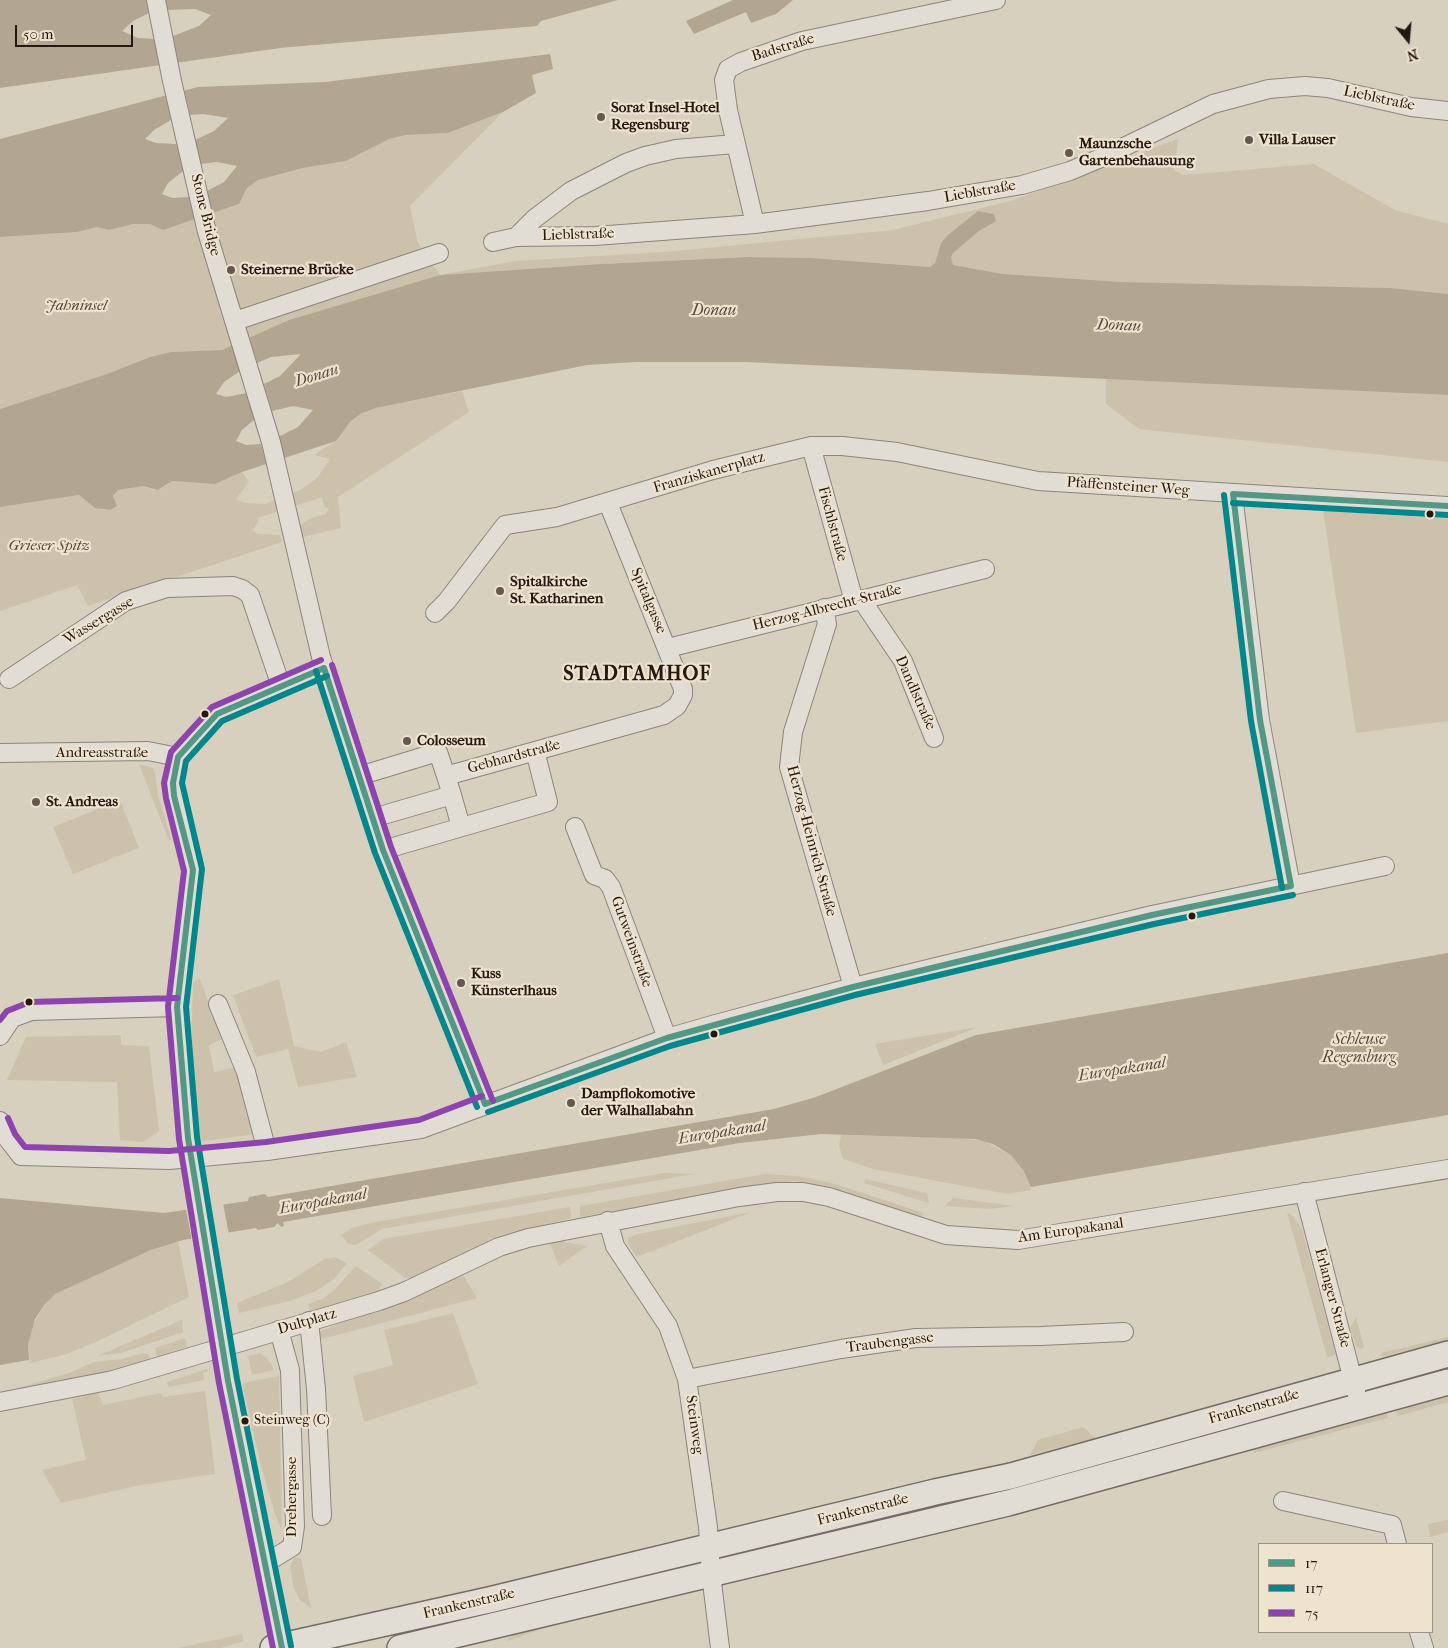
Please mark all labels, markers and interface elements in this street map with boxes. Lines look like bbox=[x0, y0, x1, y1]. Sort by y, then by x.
scale bar bbox=[18, 15, 135, 47]
north arrow bbox=[1383, 15, 1433, 65]
text: 50 m bbox=[23, 25, 53, 43]
street label: Badstraße bbox=[749, 30, 817, 66]
text: N bbox=[1405, 45, 1420, 65]
street label: Lieblstraße bbox=[1342, 83, 1416, 115]
place label: Sorat Insel-Hotel Regensburg bbox=[611, 99, 720, 134]
marker: Sorat Insel-Hotel Regensburg bbox=[595, 111, 607, 123]
place label: Villa Lauser bbox=[1259, 131, 1335, 149]
marker: Villa Lauser bbox=[1243, 134, 1255, 146]
place label: Maunzsche Gartenbehausung bbox=[1079, 135, 1194, 170]
marker: Maunzsche Gartenbehausung bbox=[1063, 147, 1075, 159]
street label: Stone Bridge bbox=[186, 172, 224, 258]
street label: Lieblstraße bbox=[943, 177, 1017, 207]
street label: Lieblstraße bbox=[541, 225, 615, 245]
place label: Steinerne Brücke bbox=[241, 261, 354, 279]
marker: Steinerne Brücke bbox=[225, 264, 237, 276]
park label: Jahninsel bbox=[45, 297, 107, 315]
water label: Donau bbox=[692, 301, 736, 321]
water label: Donau bbox=[1096, 316, 1142, 336]
water label: Donau bbox=[293, 360, 341, 392]
street label: Franziskanerplatz bbox=[651, 448, 767, 498]
street label: Pfaffensteiner Weg bbox=[1066, 474, 1190, 500]
street label: Fischlstraße bbox=[813, 484, 851, 564]
unlabelled marker bbox=[1425, 509, 1435, 519]
park label: Grieser Spitz bbox=[8, 537, 90, 555]
street label: Spitalgasse bbox=[626, 565, 670, 637]
place label: Spitalkirche St. Katharinen bbox=[510, 573, 604, 608]
street label: Herzog-Albrecht-Straße bbox=[751, 581, 903, 635]
marker: Spitalkirche St. Katharinen bbox=[494, 585, 506, 597]
street label: Wassergasse bbox=[61, 593, 137, 649]
street label: Dandlstraße bbox=[891, 653, 939, 733]
district label: STADTAMHOF bbox=[562, 663, 712, 687]
unlabelled marker bbox=[200, 709, 210, 719]
place label: Colosseum bbox=[417, 732, 486, 750]
marker: Colosseum bbox=[401, 735, 413, 747]
street label: Gebhardstraße bbox=[466, 736, 562, 778]
street label: Andreasstraße bbox=[56, 744, 148, 762]
street label: Herzog-Heinrich-Straße bbox=[782, 764, 840, 918]
place label: St. Andreas bbox=[46, 793, 118, 811]
marker: St. Andreas bbox=[30, 796, 42, 808]
street label: Gutweinstraße bbox=[606, 894, 656, 990]
unlabelled marker bbox=[1187, 911, 1197, 921]
place label: Kuss Künsterlhaus bbox=[471, 965, 557, 1000]
marker: Kuss Künsterlhaus bbox=[455, 977, 467, 989]
unlabelled marker bbox=[24, 997, 34, 1007]
unlabelled marker bbox=[709, 1029, 719, 1039]
water label: Schleuse Regensburg bbox=[1322, 1030, 1396, 1068]
water label: Europakanal bbox=[1077, 1054, 1167, 1086]
place label: Dampflokomotive der Walhallabahn bbox=[581, 1085, 695, 1120]
marker: Dampflokomotive der Walhallabahn bbox=[565, 1097, 577, 1109]
water label: Europakanal bbox=[677, 1117, 767, 1149]
water label: Europakanal bbox=[278, 1185, 368, 1219]
street label: Am Europakanal bbox=[1017, 1215, 1125, 1247]
street label: Erlanger Straße bbox=[1310, 1246, 1354, 1350]
street label: Dultplatz bbox=[275, 1305, 339, 1339]
street label: Traubengasse bbox=[845, 1329, 935, 1357]
street label: Frankenstraße bbox=[1207, 1385, 1301, 1429]
street label: Steinweg bbox=[681, 1394, 707, 1456]
place label: Steinweg (C) bbox=[254, 1413, 330, 1429]
marker: Steinweg (C) bbox=[240, 1416, 250, 1426]
street label: Drehergasse bbox=[283, 1457, 301, 1537]
street label: Frankenstraße bbox=[815, 1490, 911, 1530]
legend bbox=[1258, 1543, 1433, 1633]
text: 17 bbox=[1305, 1554, 1318, 1572]
text: 117 bbox=[1305, 1579, 1323, 1597]
street label: Frankenstraße bbox=[421, 1585, 517, 1623]
text: 75 bbox=[1305, 1604, 1319, 1622]

